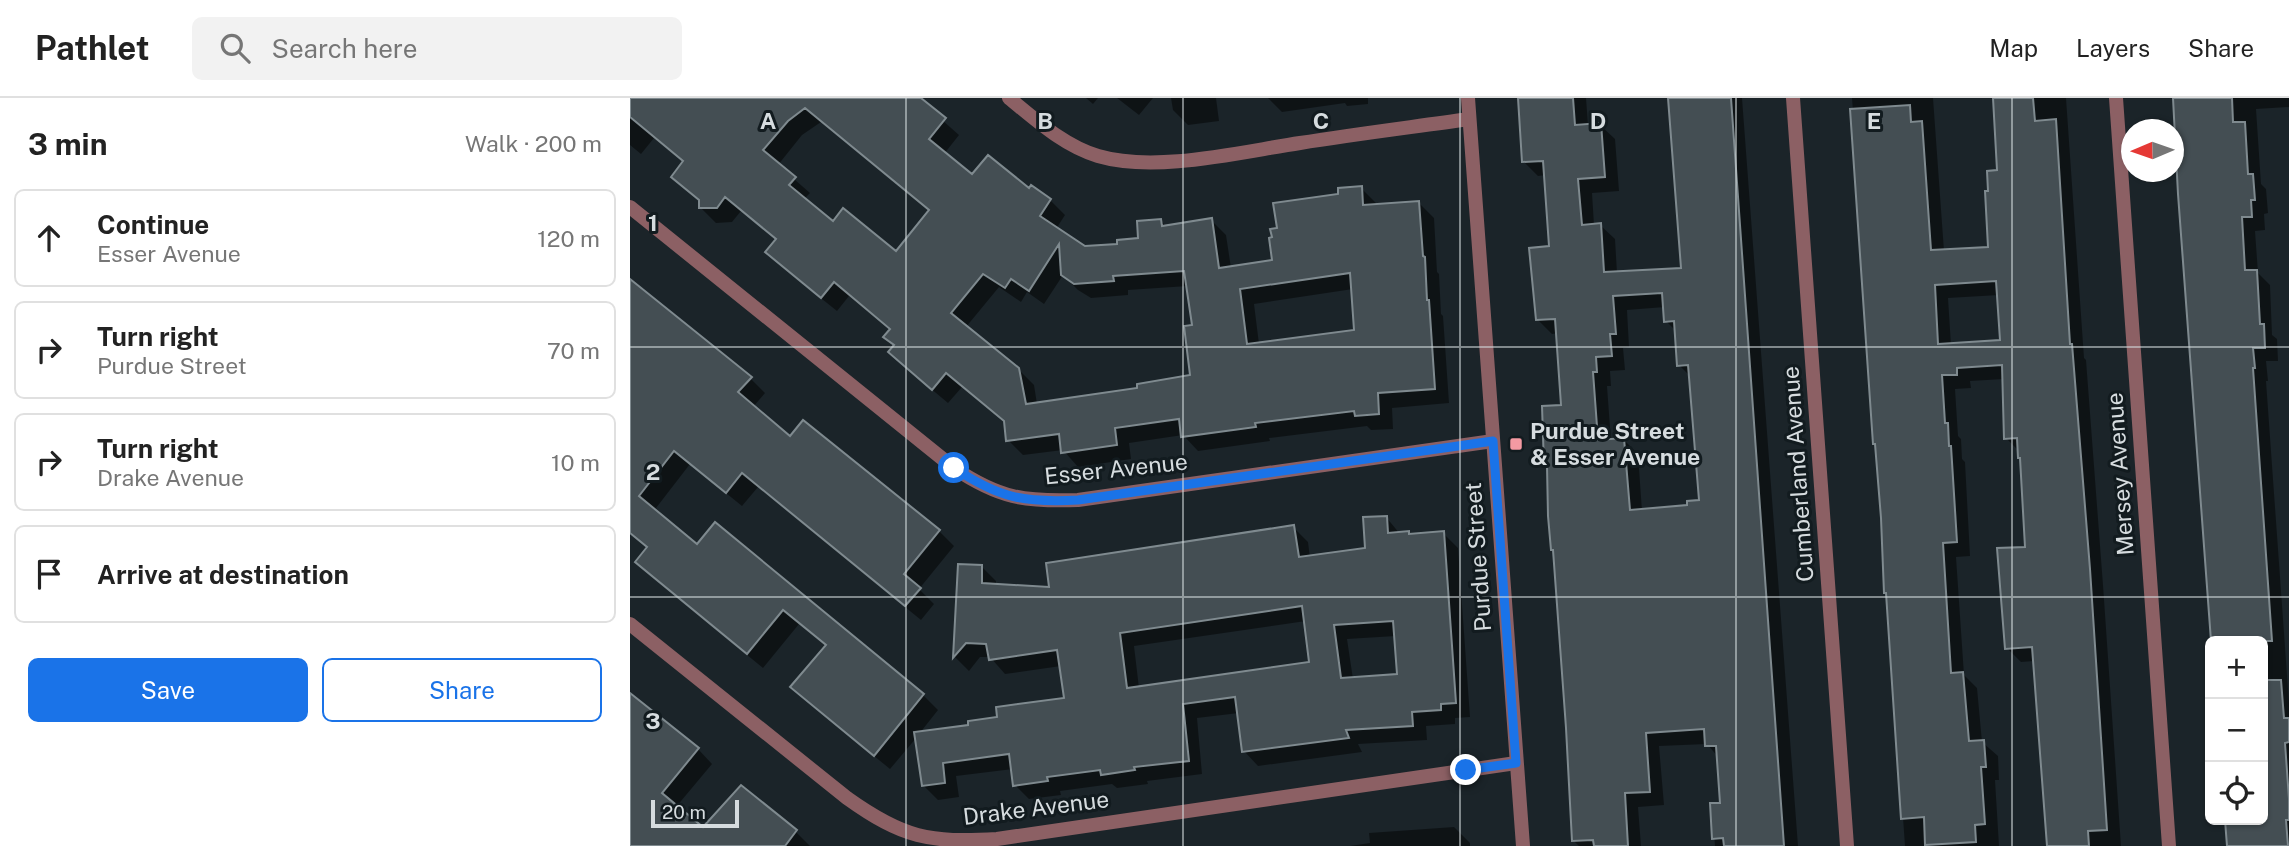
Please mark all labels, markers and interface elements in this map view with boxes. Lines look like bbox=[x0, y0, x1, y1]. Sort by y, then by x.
search box bbox=[192, 17, 682, 80]
text: Pathlet bbox=[35, 29, 150, 67]
icon: search bbox=[216, 29, 254, 67]
text: Search here bbox=[272, 33, 418, 64]
text: Map bbox=[1989, 34, 2038, 62]
text: Layers bbox=[2076, 34, 2150, 62]
text: Share bbox=[2188, 34, 2254, 62]
text: A bbox=[760, 107, 777, 134]
text: B bbox=[1037, 107, 1053, 134]
text: C bbox=[1313, 107, 1329, 134]
text: D bbox=[1590, 107, 1606, 134]
text: E bbox=[1867, 107, 1881, 134]
north arrow bbox=[2121, 119, 2184, 182]
text: 3 min bbox=[28, 126, 107, 162]
text: Walk · 200 m bbox=[465, 130, 602, 157]
text: Continue bbox=[97, 209, 209, 240]
text: 1 bbox=[648, 209, 658, 236]
icon: ahead bbox=[30, 219, 68, 257]
text: 120 m bbox=[537, 225, 600, 252]
text: Esser Avenue bbox=[97, 240, 241, 267]
text: Turn right bbox=[97, 321, 219, 352]
icon: right bbox=[30, 331, 68, 369]
text: 70 m bbox=[547, 337, 600, 364]
text: Purdue Street bbox=[97, 352, 247, 379]
street label: Cumberland Avenue bbox=[1776, 365, 1819, 583]
street label: Mersey Avenue bbox=[2100, 392, 2139, 557]
place label: Purdue Street & Esser Avenue bbox=[1530, 417, 1700, 470]
text: Turn right bbox=[97, 433, 219, 464]
marker: Purdue Street & Esser Avenue bbox=[1508, 436, 1524, 452]
icon: right bbox=[30, 443, 68, 481]
street label: Esser Avenue bbox=[1043, 448, 1189, 489]
text: 10 m bbox=[551, 449, 600, 476]
route start bbox=[938, 452, 969, 483]
text: 2 bbox=[646, 458, 660, 485]
text: Drake Avenue bbox=[97, 464, 244, 491]
street label: Purdue Street bbox=[1459, 481, 1496, 633]
icon: arrive bbox=[30, 555, 68, 593]
text: Arrive at destination bbox=[97, 559, 349, 590]
map controls bbox=[2205, 636, 2268, 825]
button: + bbox=[2205, 636, 2268, 699]
button: Save bbox=[28, 658, 308, 722]
button: Share bbox=[322, 658, 602, 722]
button: − bbox=[2205, 699, 2268, 762]
text: 3 bbox=[645, 707, 661, 734]
route end bbox=[1450, 754, 1481, 785]
button: locate bbox=[2205, 762, 2268, 825]
street label: Drake Avenue bbox=[961, 785, 1111, 830]
scale bar bbox=[651, 797, 738, 829]
text: 20 m bbox=[662, 801, 706, 823]

